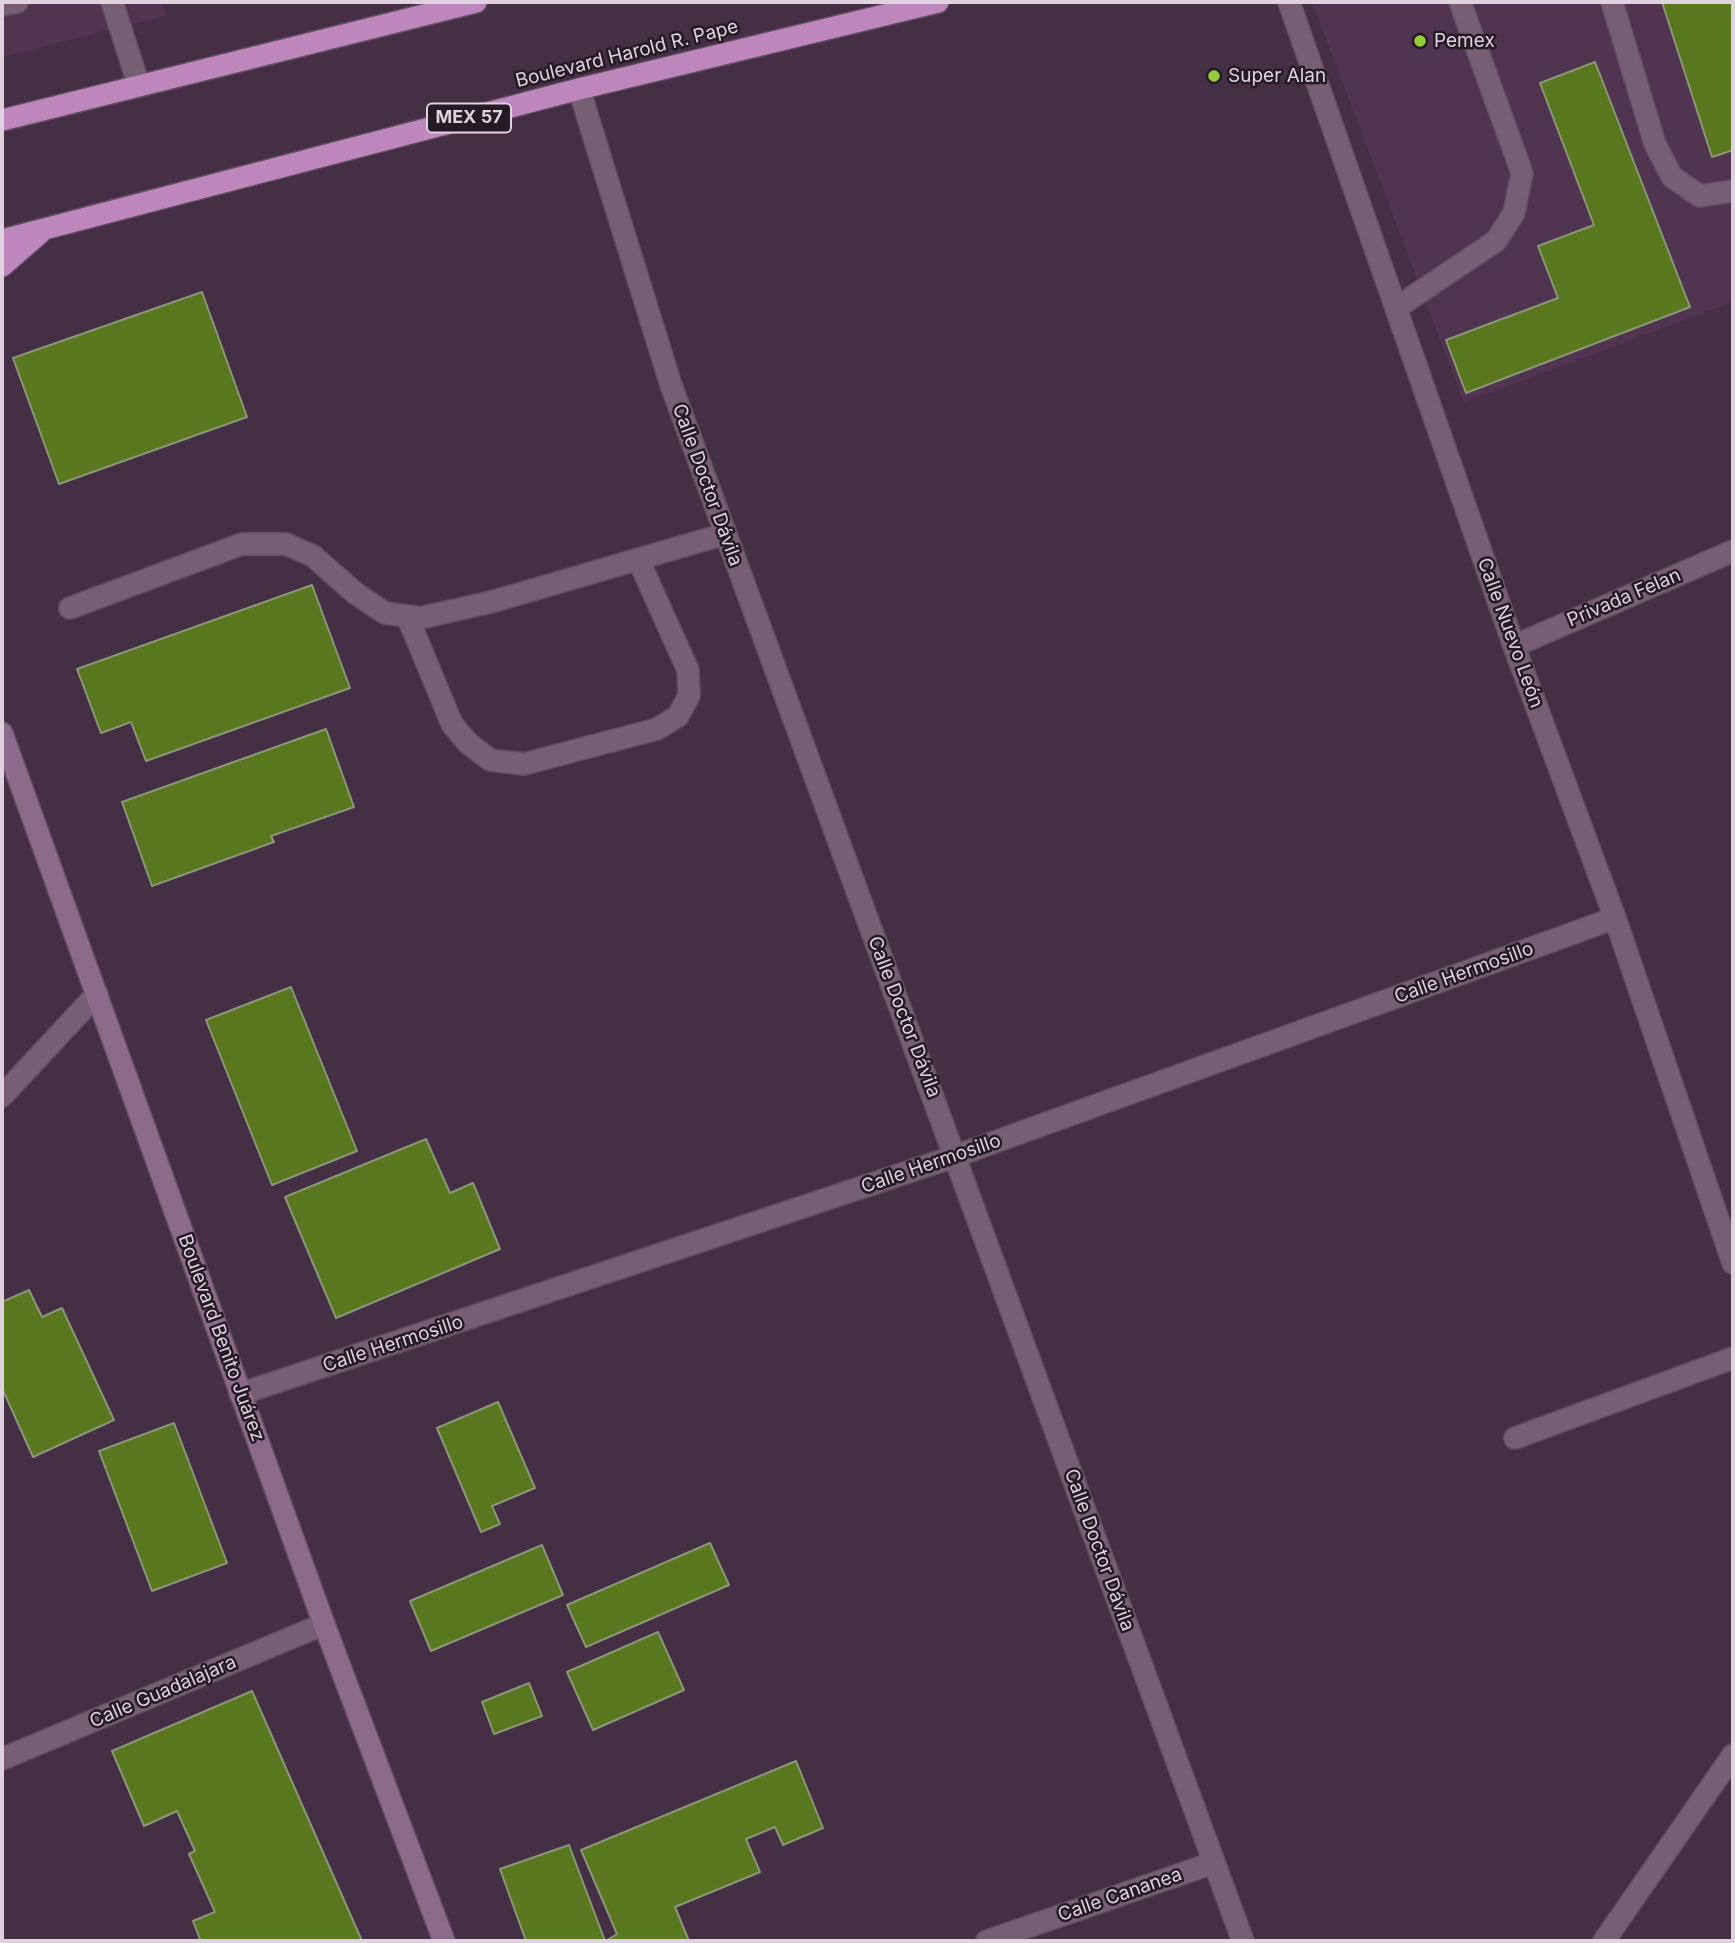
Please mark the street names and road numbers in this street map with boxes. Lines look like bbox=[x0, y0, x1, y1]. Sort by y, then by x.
street label: Boulevard Harold R. Pape bbox=[513, 15, 741, 93]
road number: MEX 57 bbox=[427, 104, 511, 132]
street label: Calle Doctor Dávila bbox=[667, 401, 747, 569]
street label: Calle Nuevo León bbox=[1472, 555, 1548, 711]
street label: Privada Felan bbox=[1564, 564, 1684, 632]
street label: Calle Doctor Dávila bbox=[863, 933, 945, 1101]
street label: Calle Hermosillo bbox=[1391, 937, 1537, 1009]
street label: Calle Hermosillo bbox=[858, 1129, 1004, 1199]
street label: Boulevard Benito Juárez bbox=[173, 1231, 269, 1445]
street label: Calle Hermosillo bbox=[320, 1311, 466, 1377]
street label: Calle Doctor Dávila bbox=[1059, 1466, 1139, 1634]
street label: Calle Guadalajara bbox=[86, 1651, 240, 1733]
street label: Calle Cananea bbox=[1055, 1863, 1185, 1927]

